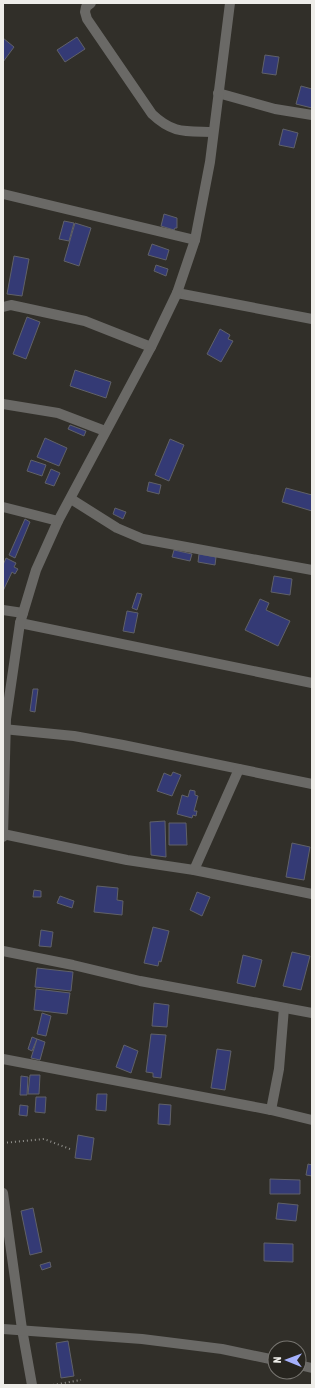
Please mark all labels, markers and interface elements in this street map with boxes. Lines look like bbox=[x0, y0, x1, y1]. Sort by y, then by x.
north arrow bbox=[267, 1340, 307, 1380]
text: N bbox=[271, 1356, 283, 1363]

